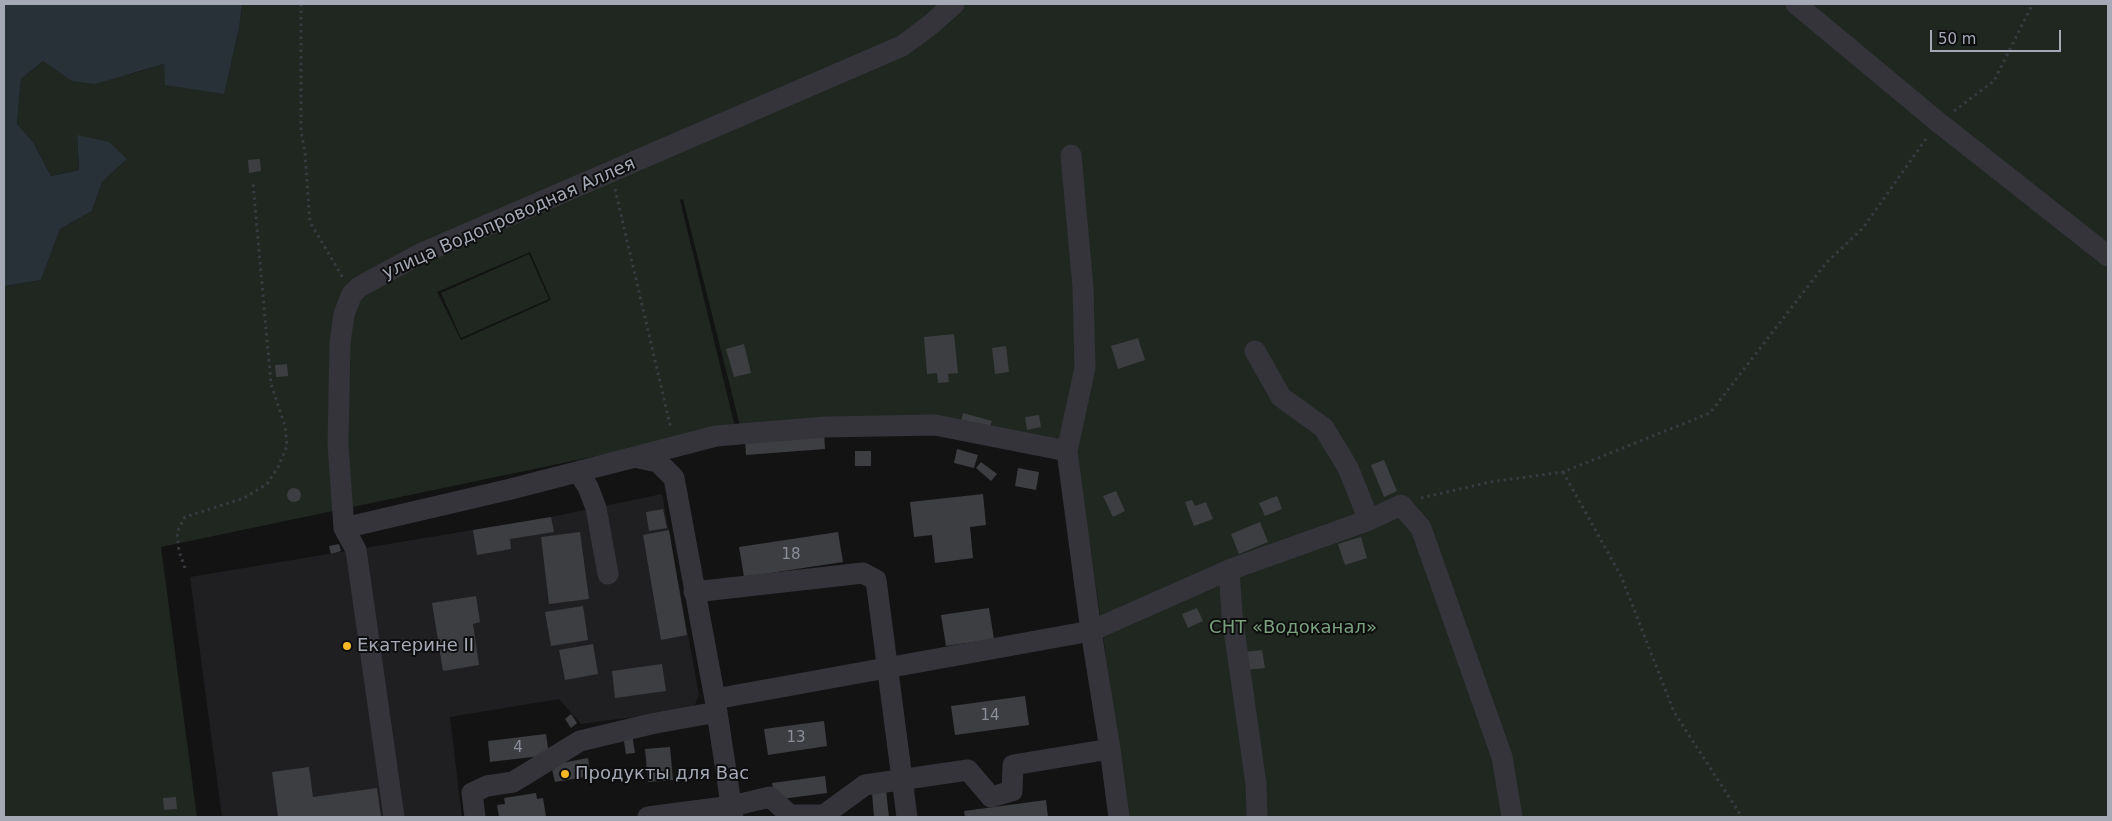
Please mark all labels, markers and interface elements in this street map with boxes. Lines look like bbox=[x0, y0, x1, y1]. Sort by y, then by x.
scale bar bbox=[1932, 20, 2063, 52]
text: 50 m bbox=[1938, 30, 1976, 48]
street label: улица Водопроводная Аллея bbox=[379, 153, 639, 285]
house number: 18 bbox=[781, 546, 801, 564]
park label: СНТ «Водоканал» bbox=[1209, 617, 1377, 639]
place label: Екатерине II bbox=[357, 635, 474, 657]
marker: Екатерине II bbox=[341, 640, 353, 652]
house number: 14 bbox=[980, 707, 1000, 725]
house number: 13 bbox=[786, 729, 806, 747]
house number: 4 bbox=[513, 739, 523, 757]
place label: Продукты для Вас bbox=[575, 763, 749, 785]
marker: Продукты для Вас bbox=[559, 768, 571, 780]

